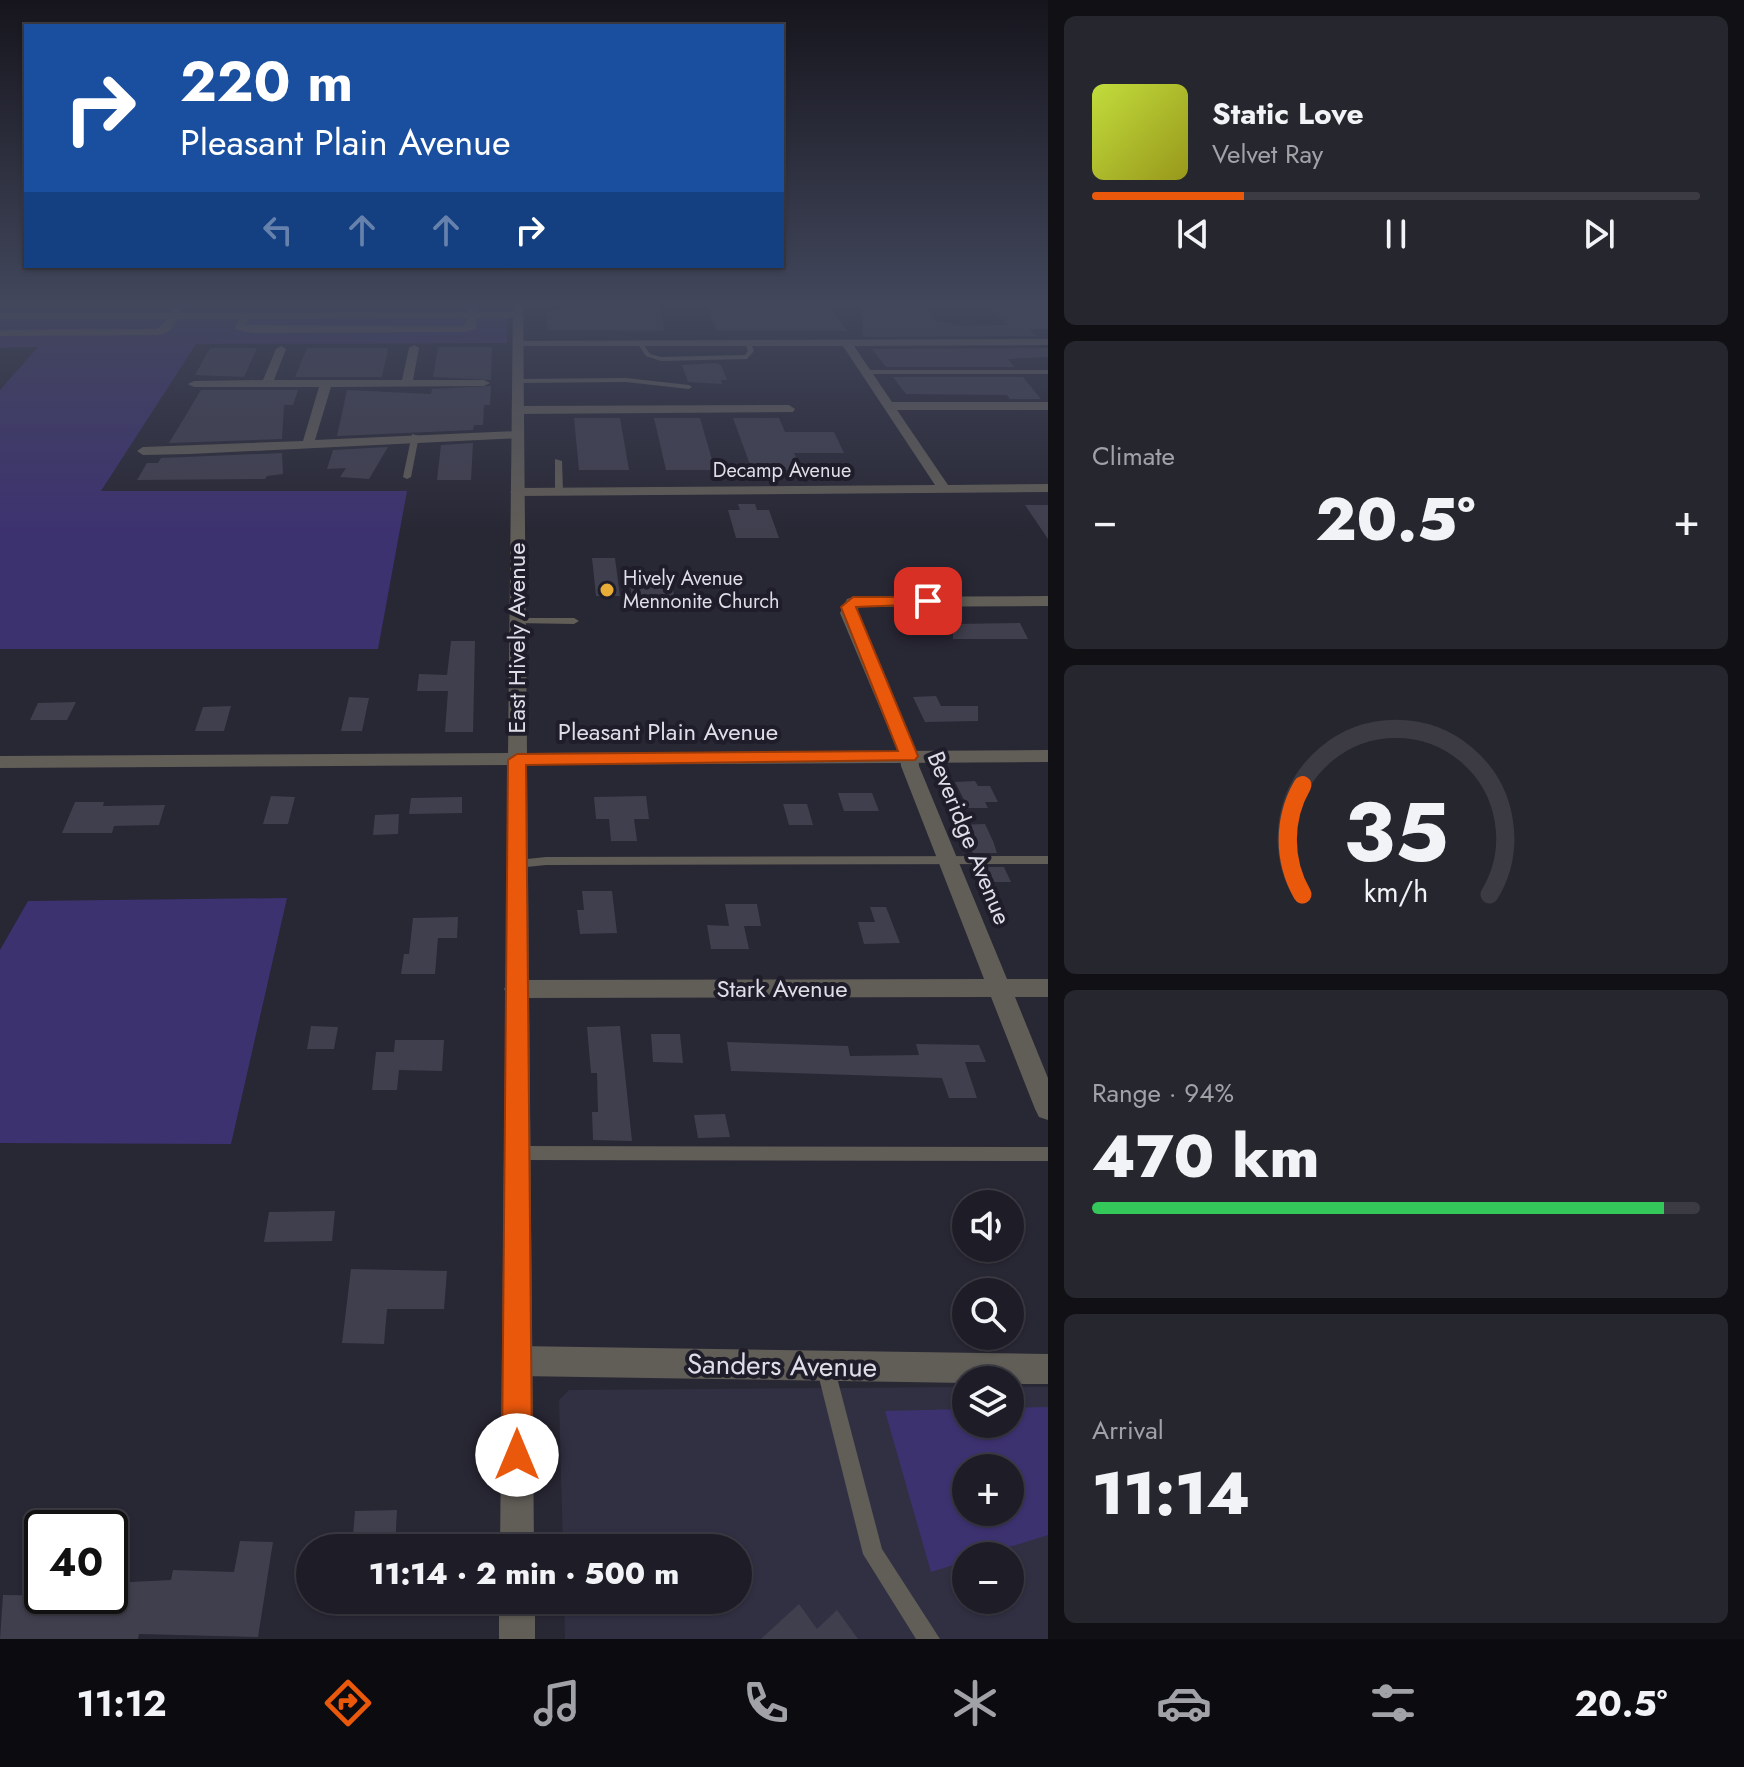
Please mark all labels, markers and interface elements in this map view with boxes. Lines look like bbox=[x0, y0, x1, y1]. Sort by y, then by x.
text: 220 m bbox=[180, 41, 353, 122]
icon: right bbox=[48, 56, 152, 160]
text: Static Love bbox=[1212, 92, 1364, 135]
text: Pleasant Plain Avenue bbox=[180, 116, 511, 168]
text: Velvet Ray bbox=[1212, 135, 1323, 173]
icon: left bbox=[256, 208, 300, 252]
icon: ahead bbox=[340, 208, 384, 252]
icon: ahead bbox=[424, 208, 468, 252]
icon: right bbox=[508, 208, 552, 252]
icon: previous bbox=[1171, 212, 1215, 256]
icon: pause bbox=[1374, 212, 1418, 256]
icon: next bbox=[1577, 212, 1621, 256]
text: Climate bbox=[1092, 437, 1175, 475]
street label: Decamp Avenue bbox=[713, 456, 851, 485]
text: 20.5° bbox=[1316, 476, 1475, 563]
text: − bbox=[1092, 488, 1118, 552]
text: + bbox=[1673, 488, 1700, 552]
street label: East Hively Avenue bbox=[499, 542, 534, 734]
place label: Hively Avenue Mennonite Church bbox=[623, 564, 780, 616]
pin bbox=[894, 567, 962, 635]
icon: arrive bbox=[906, 579, 950, 623]
marker: Hively Avenue Mennonite Church bbox=[598, 581, 616, 599]
street label: Pleasant Plain Avenue bbox=[558, 714, 778, 749]
street label: Beveridge Avenue bbox=[919, 746, 1020, 930]
text: 35 bbox=[1343, 772, 1449, 892]
text: km/h bbox=[1364, 872, 1428, 914]
street label: Stark Avenue bbox=[716, 971, 848, 1006]
text: Range · 94% bbox=[1092, 1074, 1234, 1112]
text: 470 km bbox=[1092, 1113, 1319, 1200]
map controls bbox=[952, 1190, 1024, 1614]
button: sound bbox=[952, 1190, 1024, 1262]
button: search bbox=[952, 1278, 1024, 1350]
street label: Sanders Avenue bbox=[686, 1343, 878, 1388]
button: layers bbox=[952, 1366, 1024, 1438]
text: Arrival bbox=[1092, 1411, 1164, 1449]
position arrow bbox=[475, 1413, 559, 1497]
text: 11:14 bbox=[1092, 1450, 1251, 1537]
button: + bbox=[952, 1454, 1024, 1526]
speed limit sign: 40 bbox=[24, 1510, 128, 1614]
button: − bbox=[952, 1542, 1024, 1614]
text: 11:14 · 2 min · 500 m bbox=[369, 1552, 679, 1595]
icon: directions bbox=[320, 1675, 376, 1731]
icon: music bbox=[529, 1675, 585, 1731]
icon: phone bbox=[738, 1675, 794, 1731]
icon: climate bbox=[947, 1675, 1003, 1731]
icon: car bbox=[1156, 1675, 1212, 1731]
icon: filters bbox=[1365, 1675, 1421, 1731]
text: 11:12 bbox=[77, 1677, 167, 1729]
text: 20.5° bbox=[1574, 1677, 1667, 1729]

